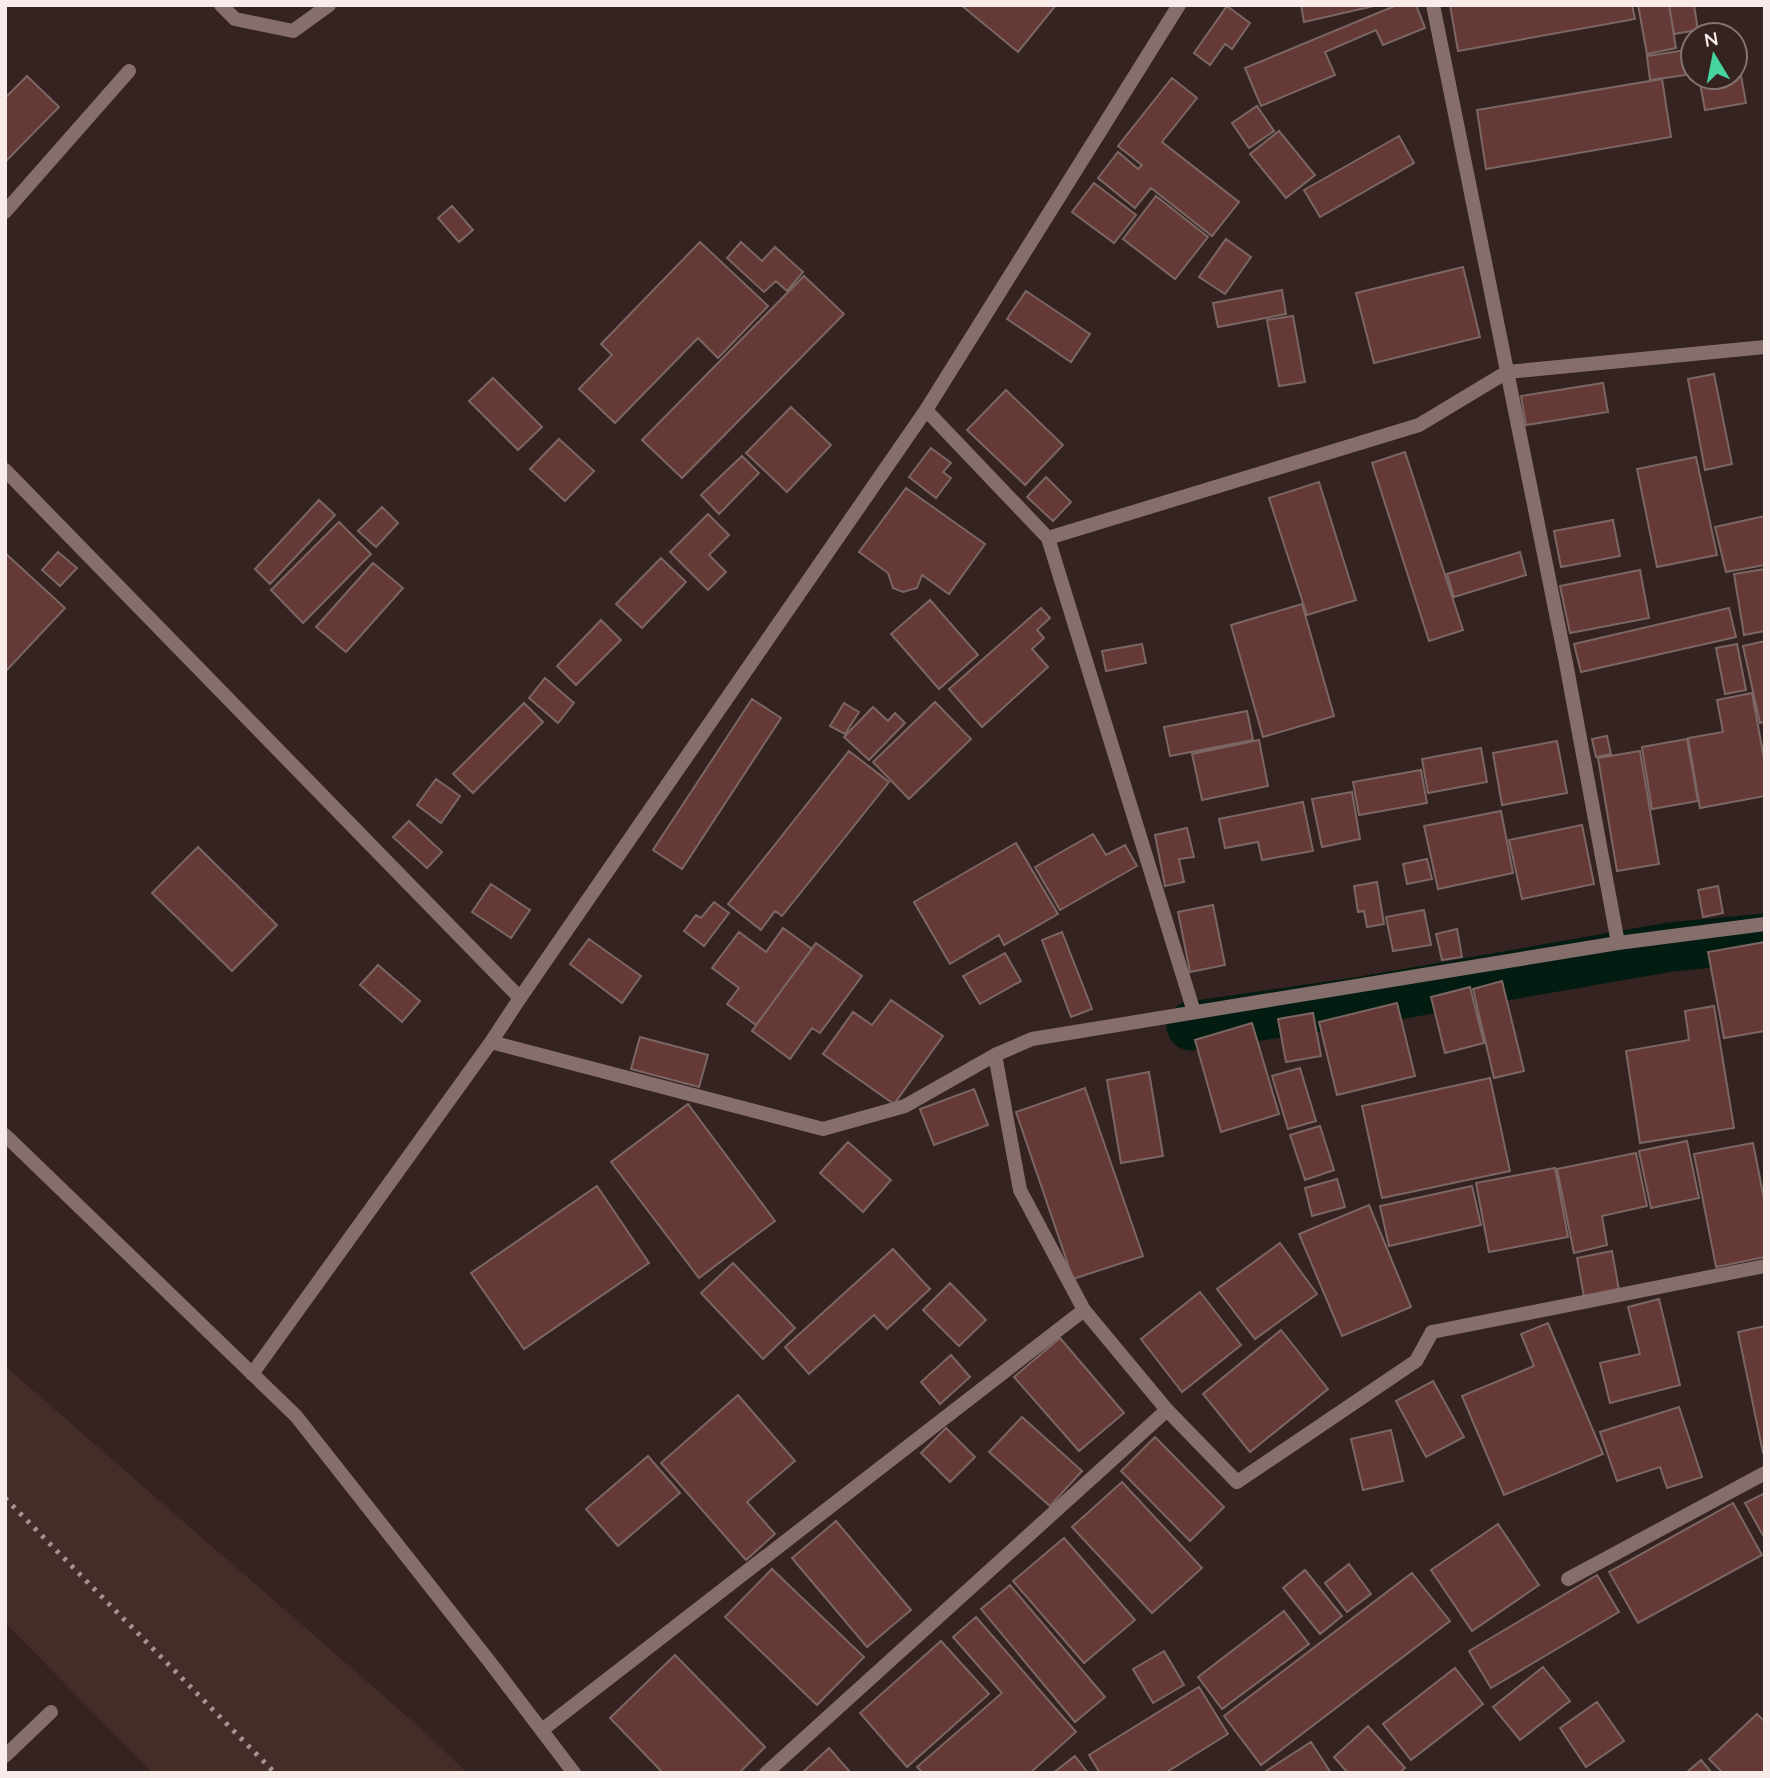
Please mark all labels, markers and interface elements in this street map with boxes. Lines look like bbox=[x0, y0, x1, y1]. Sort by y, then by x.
north arrow bbox=[1679, 21, 1749, 91]
text: N bbox=[1702, 26, 1720, 52]

